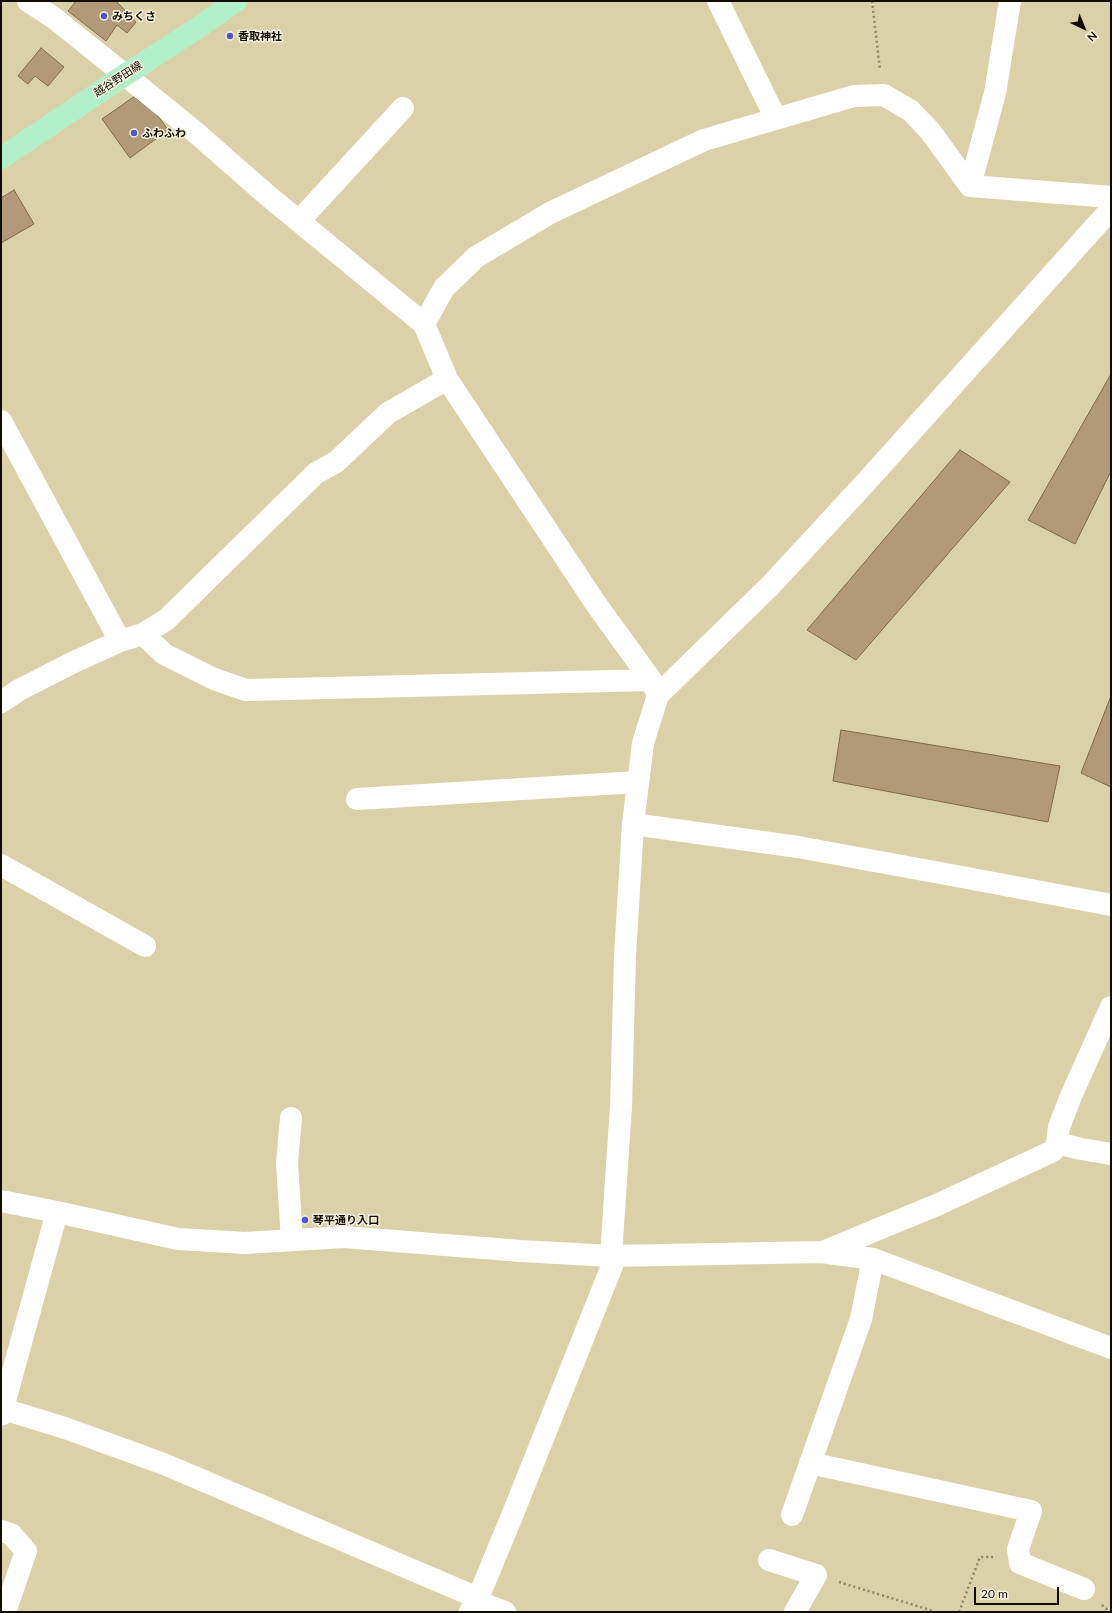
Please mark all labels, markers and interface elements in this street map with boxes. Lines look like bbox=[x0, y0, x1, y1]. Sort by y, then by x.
north arrow bbox=[1064, 8, 1104, 48]
place label: みちくさ bbox=[112, 9, 156, 23]
marker: みちくさ bbox=[99, 11, 109, 21]
place label: 香取神社 bbox=[238, 29, 282, 43]
text: N bbox=[1085, 29, 1100, 45]
marker: 香取神社 bbox=[225, 31, 235, 41]
street label: 越谷野田線 bbox=[91, 58, 145, 100]
place label: ふわふわ bbox=[142, 126, 186, 140]
marker: ふわふわ bbox=[129, 128, 139, 138]
place label: 琴平通り入口 bbox=[313, 1213, 379, 1227]
marker: 琴平通り入口 bbox=[300, 1215, 310, 1225]
scale bar bbox=[976, 1579, 1061, 1605]
text: 20 m bbox=[981, 1586, 1008, 1601]

